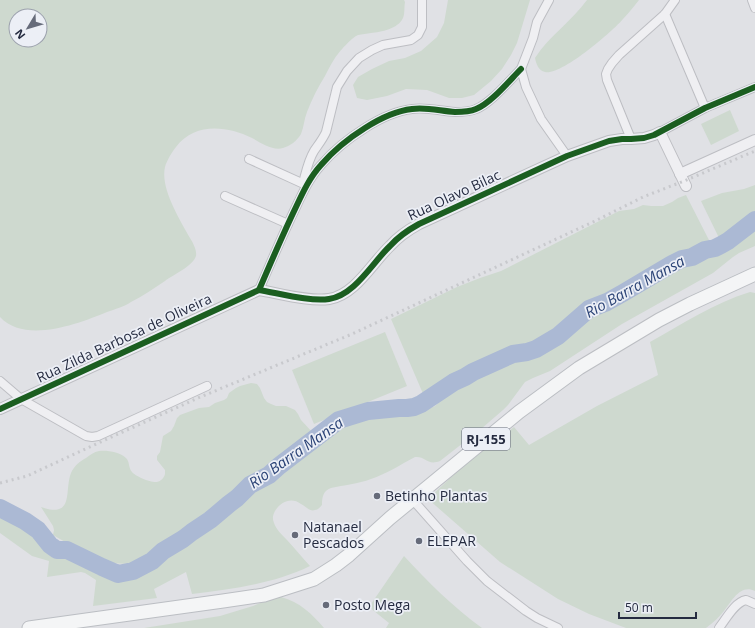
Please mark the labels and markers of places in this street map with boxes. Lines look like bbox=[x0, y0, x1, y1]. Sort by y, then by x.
place label: Betinho Plantas bbox=[385, 486, 488, 505]
marker: Betinho Plantas bbox=[372, 491, 382, 501]
place label: Natanael Pescados bbox=[303, 517, 364, 552]
marker: Natanael Pescados bbox=[290, 530, 300, 540]
place label: ELEPAR bbox=[427, 531, 476, 550]
marker: ELEPAR bbox=[414, 536, 424, 546]
place label: Posto Mega bbox=[334, 595, 410, 614]
marker: Posto Mega bbox=[321, 600, 331, 610]

